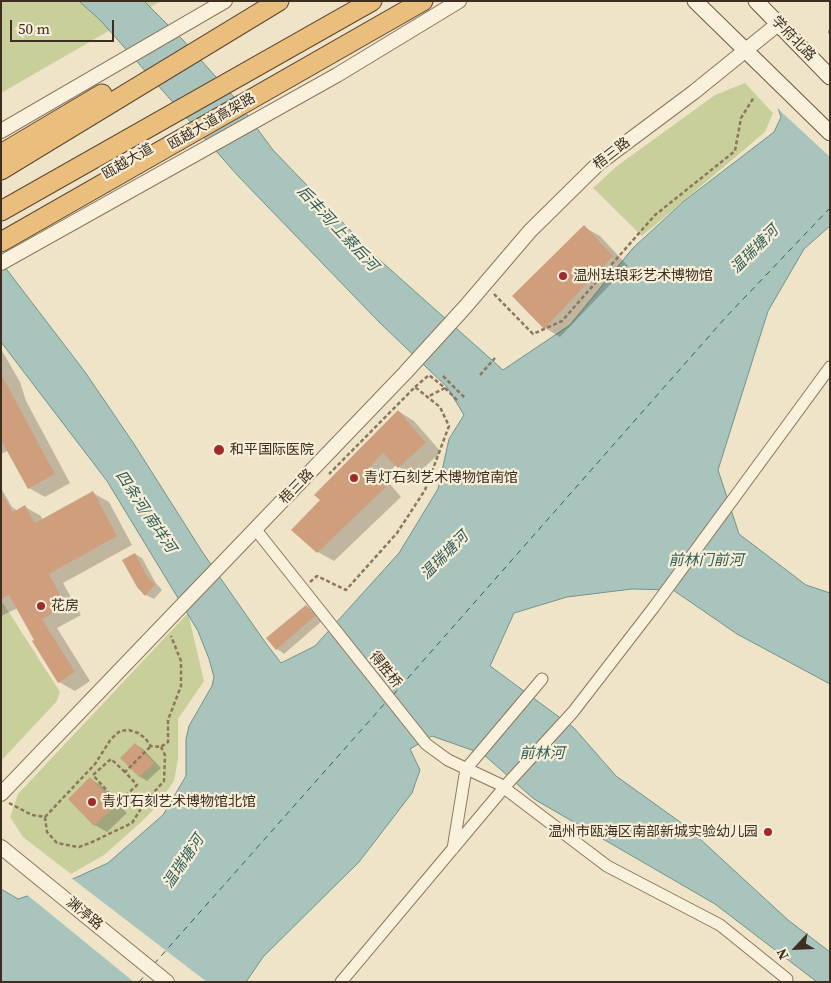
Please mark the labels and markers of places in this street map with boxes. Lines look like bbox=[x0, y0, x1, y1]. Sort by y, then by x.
place label: 温州珐琅彩艺术博物馆 bbox=[573, 268, 713, 284]
marker: 温州珐琅彩艺术博物馆 bbox=[557, 270, 569, 282]
place label: 和平国际医院 bbox=[230, 442, 314, 458]
marker: 和平国际医院 bbox=[212, 443, 226, 457]
place label: 青灯石刻艺术博物馆南馆 bbox=[364, 470, 518, 486]
marker: 青灯石刻艺术博物馆南馆 bbox=[348, 472, 360, 484]
place label: 花房 bbox=[51, 598, 79, 614]
marker: 花房 bbox=[35, 600, 47, 612]
place label: 青灯石刻艺术博物馆北馆 bbox=[102, 794, 256, 810]
marker: 青灯石刻艺术博物馆北馆 bbox=[86, 796, 98, 808]
place label: 温州市瓯海区南部新城实验幼儿园 bbox=[548, 824, 758, 840]
marker: 温州市瓯海区南部新城实验幼儿园 bbox=[762, 826, 774, 838]

